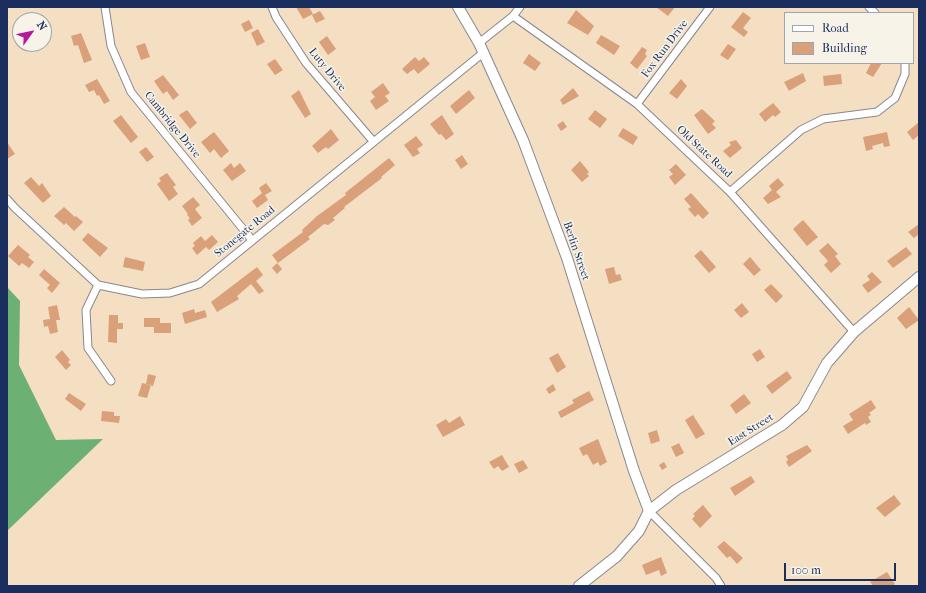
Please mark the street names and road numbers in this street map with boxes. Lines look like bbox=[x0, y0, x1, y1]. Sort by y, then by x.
street label: Fox Run Drive bbox=[639, 17, 691, 81]
street label: Luty Drive bbox=[306, 46, 348, 94]
street label: Cambridge Drive bbox=[141, 89, 203, 161]
street label: Old State Road bbox=[674, 123, 734, 181]
street label: Stonegate Road bbox=[212, 204, 278, 260]
street label: Berlin Street bbox=[560, 220, 592, 282]
street label: East Street bbox=[726, 411, 776, 449]

